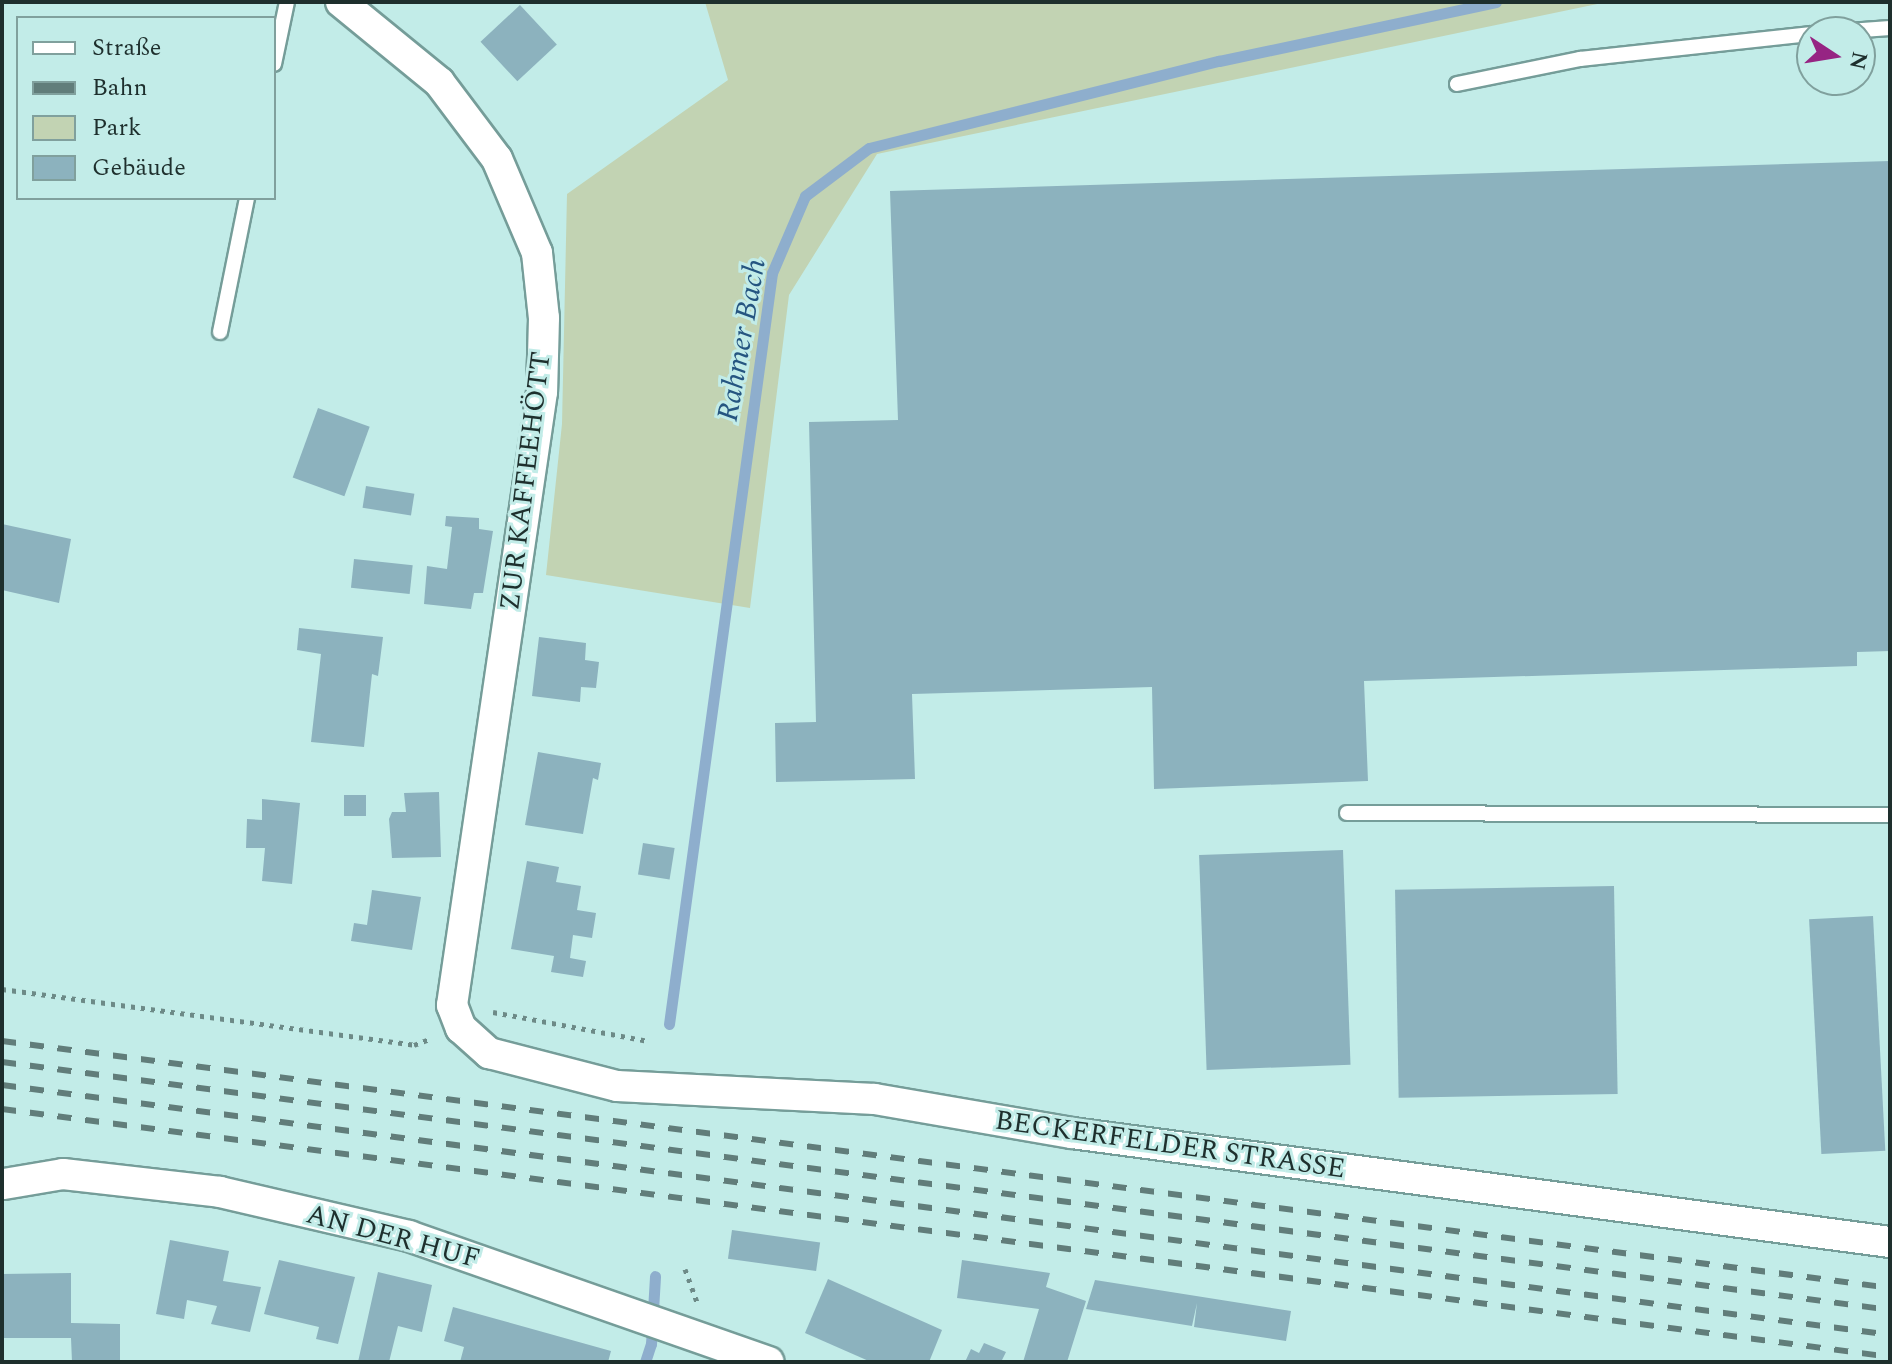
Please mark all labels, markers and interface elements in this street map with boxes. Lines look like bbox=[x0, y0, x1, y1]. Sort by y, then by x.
legend bbox=[16, 16, 276, 200]
north arrow bbox=[1796, 16, 1876, 96]
text: Straße bbox=[92, 30, 161, 66]
text: N bbox=[1840, 48, 1876, 73]
text: Bahn bbox=[92, 70, 147, 106]
text: Park bbox=[92, 110, 142, 146]
text: Gebäude bbox=[92, 150, 186, 186]
water label: Rahmer Bach bbox=[710, 256, 774, 424]
street label: ZUR KAFFEEHÖTT bbox=[493, 350, 559, 612]
street label: BECKERFELDER STRASSE bbox=[993, 1104, 1347, 1186]
street label: AN DER HUF bbox=[303, 1198, 483, 1276]

